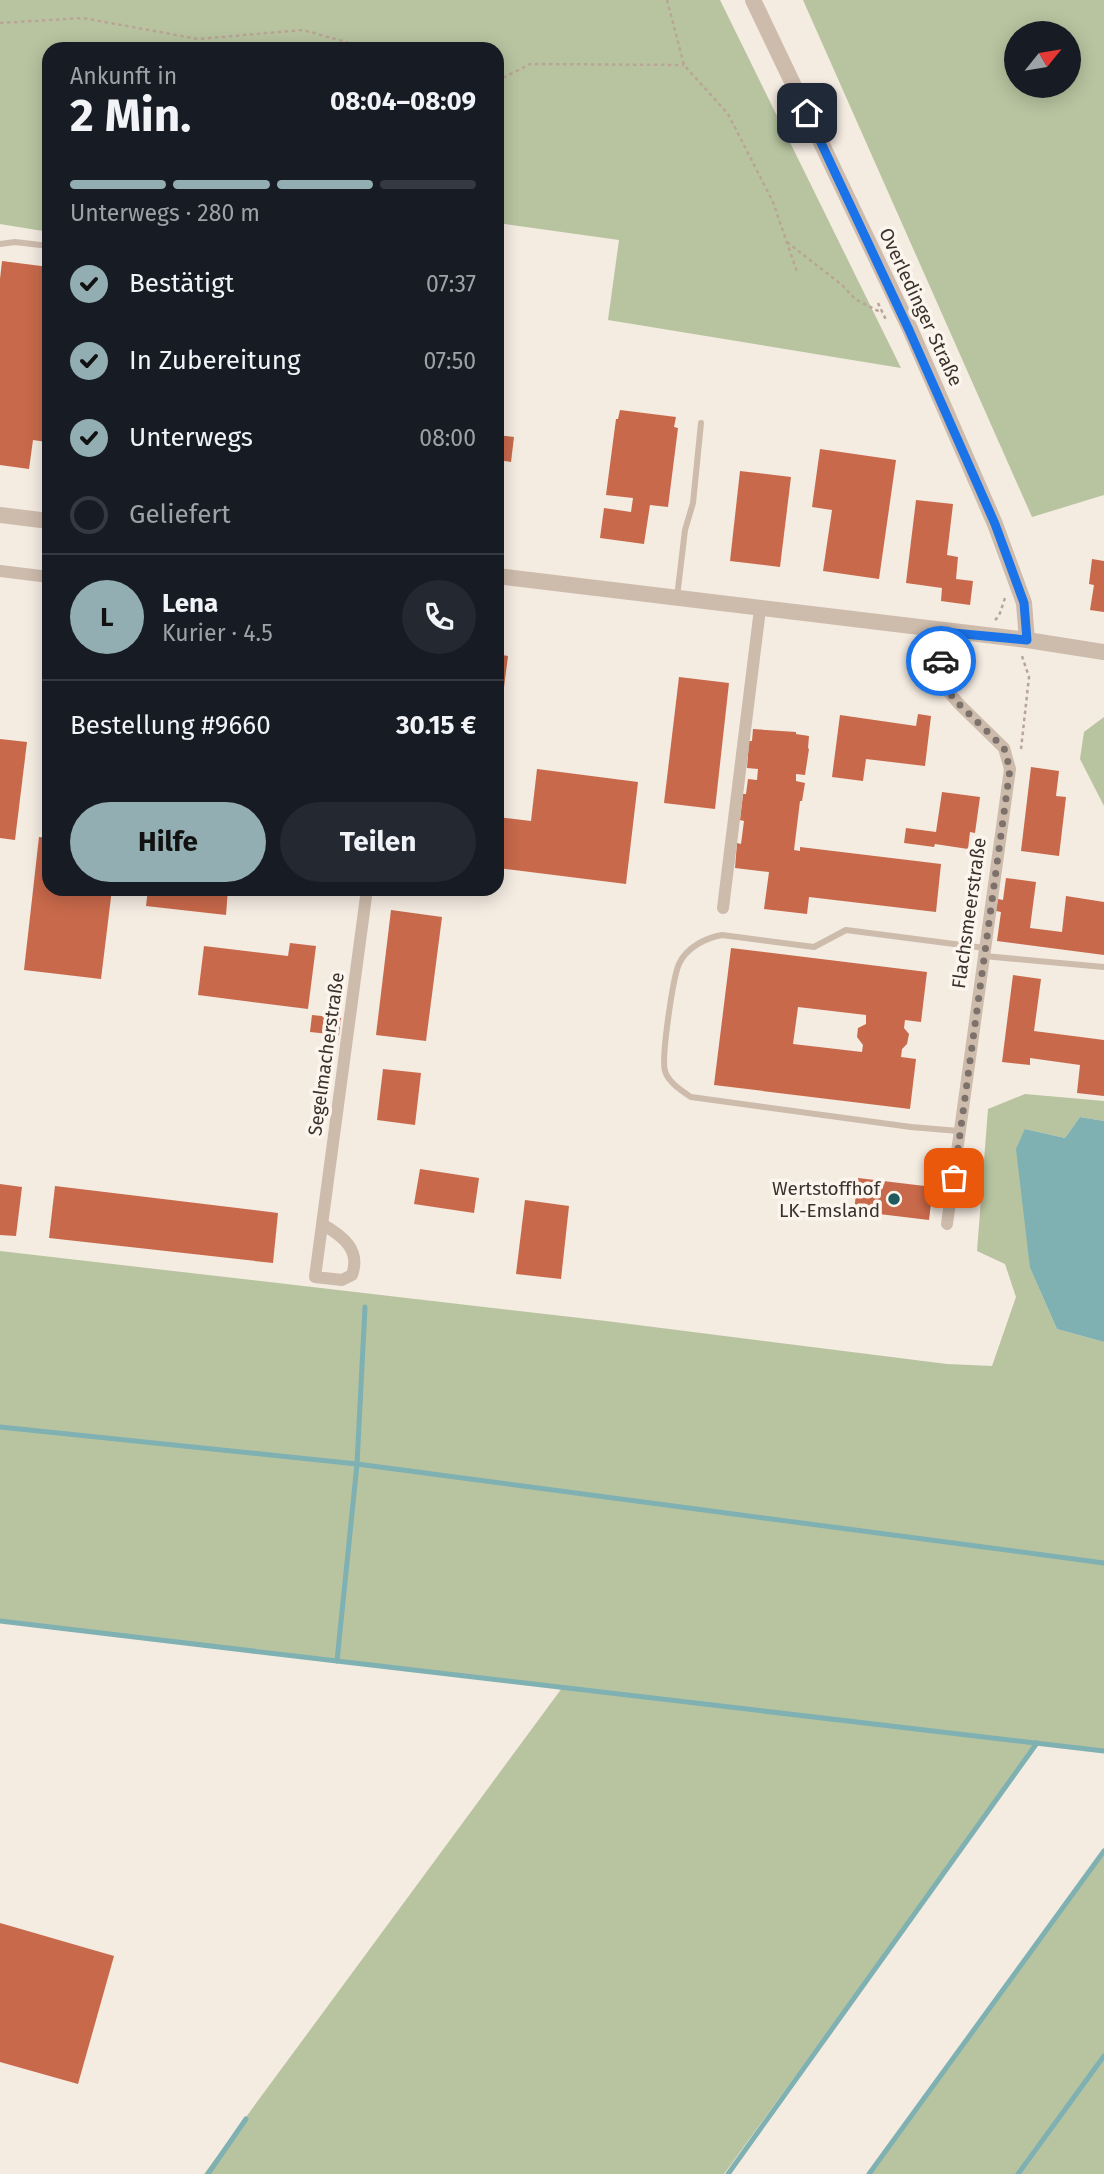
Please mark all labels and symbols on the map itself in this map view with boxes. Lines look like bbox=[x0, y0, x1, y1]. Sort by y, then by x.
north arrow bbox=[1004, 21, 1082, 98]
pin bbox=[777, 83, 837, 143]
street label: Overledinger Straße bbox=[874, 224, 968, 390]
courier bbox=[906, 626, 976, 696]
street label: Flachsmeerstraße bbox=[947, 836, 991, 990]
street label: Segelmacherstraße bbox=[303, 971, 349, 1137]
pin bbox=[924, 1148, 984, 1208]
place label: Wertstoffhof LK-Emsland bbox=[772, 1177, 882, 1222]
marker: Wertstoffhof LK-Emsland bbox=[886, 1191, 902, 1207]

